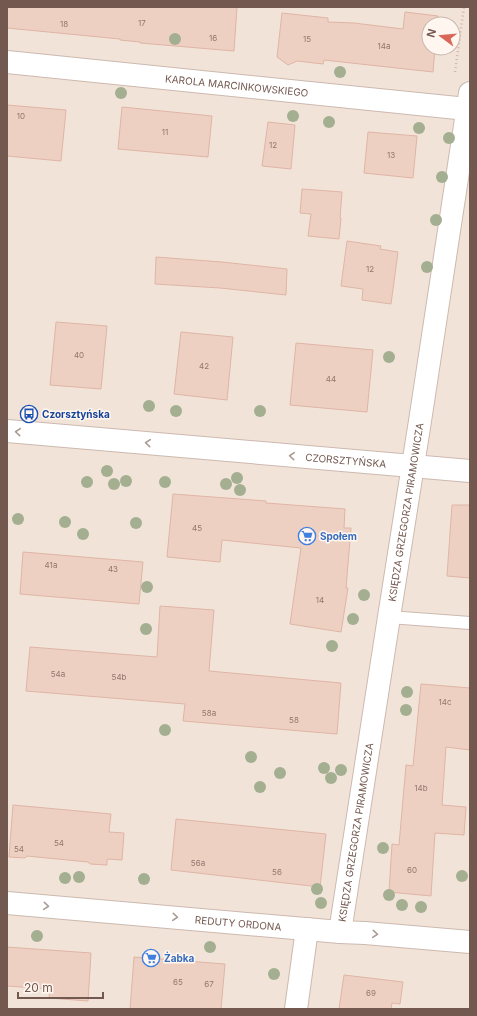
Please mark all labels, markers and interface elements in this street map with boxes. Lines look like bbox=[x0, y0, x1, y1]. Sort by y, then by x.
north arrow bbox=[421, 16, 461, 56]
house number: 17 bbox=[138, 18, 146, 28]
house number: 18 bbox=[60, 19, 68, 29]
text: N bbox=[424, 27, 439, 39]
house number: 16 bbox=[209, 33, 217, 43]
house number: 15 bbox=[303, 34, 311, 44]
house number: 14a bbox=[378, 41, 390, 51]
street label: KAROLA MARCINKOWSKIEGO bbox=[165, 72, 309, 99]
house number: 10 bbox=[17, 111, 25, 121]
house number: 11 bbox=[162, 127, 168, 137]
house number: 12 bbox=[269, 140, 277, 150]
house number: 13 bbox=[387, 150, 395, 160]
house number: 12 bbox=[366, 264, 374, 274]
house number: 40 bbox=[74, 350, 84, 360]
house number: 42 bbox=[199, 361, 209, 371]
house number: 44 bbox=[326, 374, 336, 384]
bus stop icon: Czorsztyńska bbox=[19, 404, 39, 424]
place label: Czorsztyńska bbox=[42, 408, 110, 421]
street label: KSIĘDZA GRZEGORZA PIRAMOWICZA bbox=[386, 422, 426, 602]
one-way arrow bbox=[15, 427, 21, 436]
one-way arrow bbox=[145, 439, 151, 448]
street label: CZORSZTYŃSKA bbox=[305, 451, 387, 470]
one-way arrow bbox=[289, 452, 295, 461]
house number: 45 bbox=[192, 523, 202, 533]
supermarket icon: Społem bbox=[297, 526, 317, 546]
place label: Społem bbox=[320, 530, 357, 542]
house number: 41a bbox=[45, 560, 57, 570]
house number: 43 bbox=[108, 564, 118, 574]
house number: 14 bbox=[316, 595, 324, 605]
house number: 54a bbox=[51, 669, 65, 679]
house number: 54b bbox=[112, 672, 127, 682]
house number: 14c bbox=[439, 697, 452, 707]
house number: 58a bbox=[202, 708, 216, 718]
house number: 58 bbox=[289, 715, 299, 725]
street label: KSIĘDZA GRZEGORZA PIRAMOWICZA bbox=[336, 742, 375, 923]
house number: 14b bbox=[414, 783, 428, 793]
house number: 54 bbox=[54, 838, 64, 848]
house number: 54 bbox=[14, 844, 24, 854]
house number: 56a bbox=[191, 858, 205, 868]
house number: 60 bbox=[407, 865, 417, 875]
house number: 56 bbox=[272, 867, 282, 877]
one-way arrow bbox=[43, 901, 49, 910]
one-way arrow bbox=[172, 913, 178, 922]
street label: REDUTY ORDONA bbox=[194, 913, 282, 933]
one-way arrow bbox=[372, 930, 378, 939]
supermarket icon: Żabka bbox=[141, 948, 161, 968]
place label: Żabka bbox=[164, 951, 195, 964]
scale bar bbox=[18, 974, 103, 1000]
house number: 65 bbox=[173, 977, 183, 987]
house number: 67 bbox=[204, 979, 214, 989]
text: 20 m bbox=[24, 980, 53, 995]
house number: 69 bbox=[366, 988, 376, 998]

